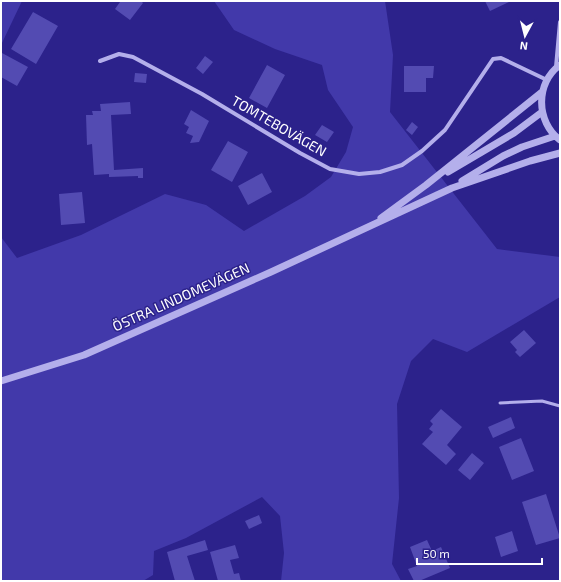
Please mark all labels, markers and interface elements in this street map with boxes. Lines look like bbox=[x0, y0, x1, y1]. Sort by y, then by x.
north arrow bbox=[505, 16, 545, 56]
text: N bbox=[519, 39, 528, 53]
street label: TOMTEBOVÄGEN bbox=[229, 92, 330, 160]
street label: ÖSTRA LINDOMEVÄGEN bbox=[110, 259, 252, 334]
scale bar bbox=[417, 540, 542, 566]
text: 50 m bbox=[423, 546, 450, 560]

